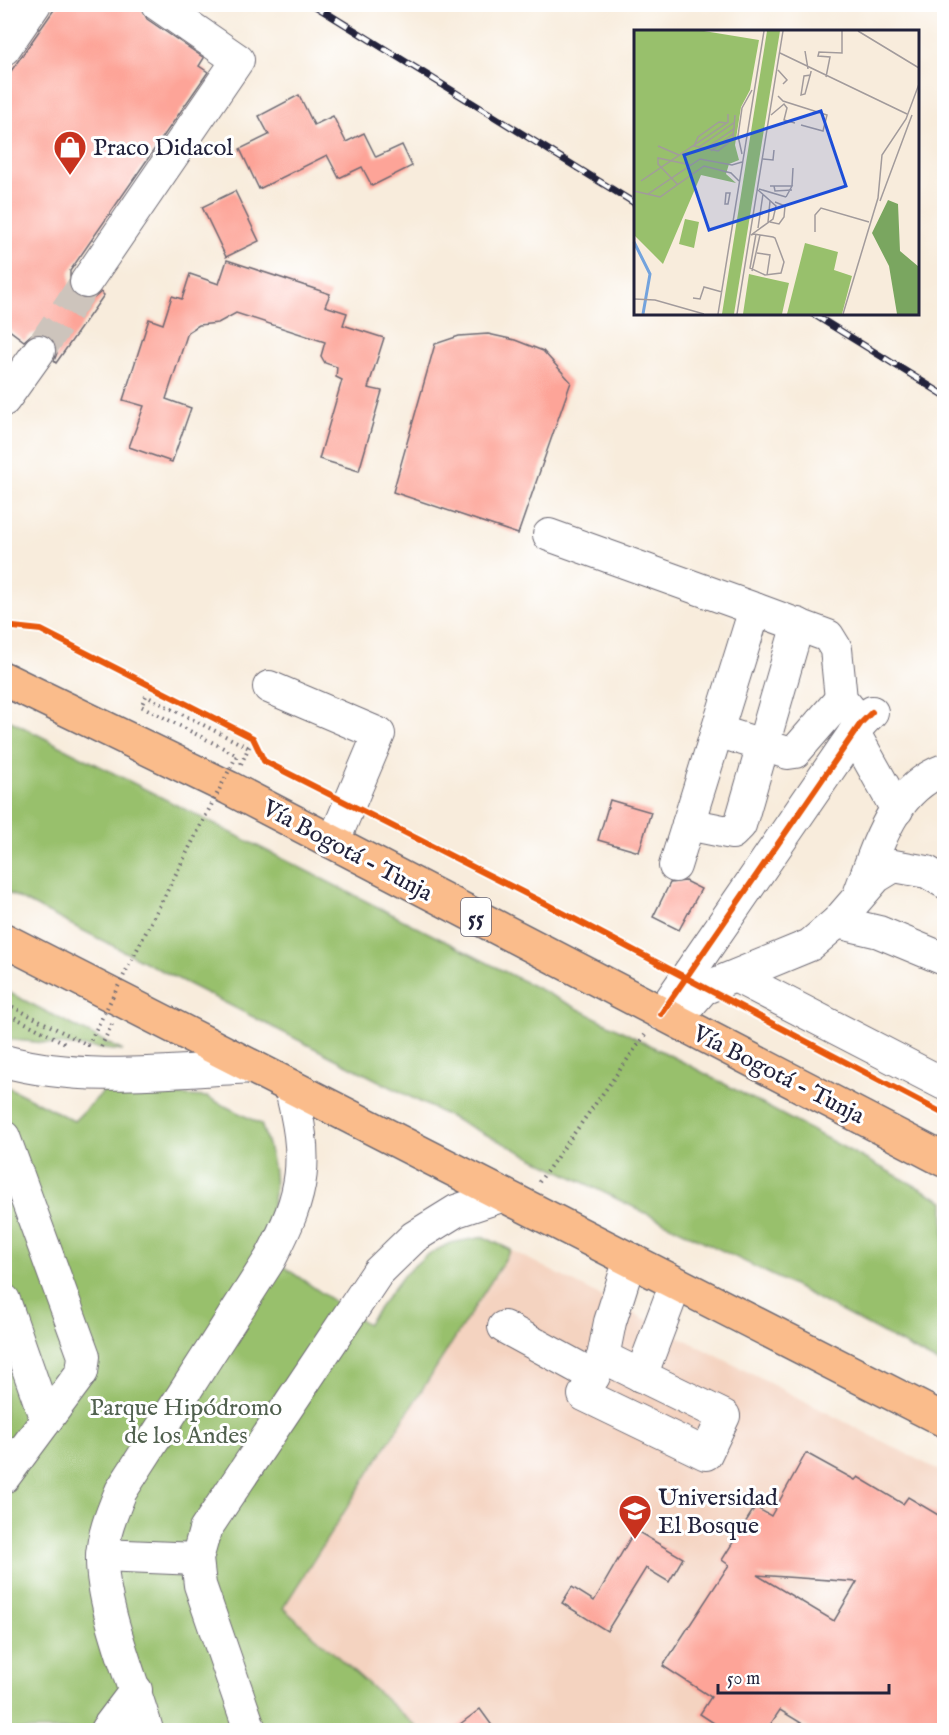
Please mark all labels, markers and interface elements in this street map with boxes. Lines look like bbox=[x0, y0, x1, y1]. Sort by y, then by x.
inset map bbox=[634, 30, 919, 315]
shop icon: Praco Didacol bbox=[52, 129, 88, 176]
place label: Praco Didacol bbox=[93, 133, 233, 164]
street label: Vía Bogotá - Tunja bbox=[256, 793, 438, 910]
road number: 55 bbox=[461, 898, 491, 936]
street label: Vía Bogotá - Tunja bbox=[686, 1018, 870, 1132]
park label: Parque Hipódromo de los Andes bbox=[90, 1393, 282, 1452]
place label: Universidad El Bosque bbox=[658, 1483, 778, 1542]
school or university icon: Universidad El Bosque bbox=[617, 1493, 653, 1540]
scale bar bbox=[718, 1657, 889, 1695]
text: 50 m bbox=[727, 1668, 760, 1691]

